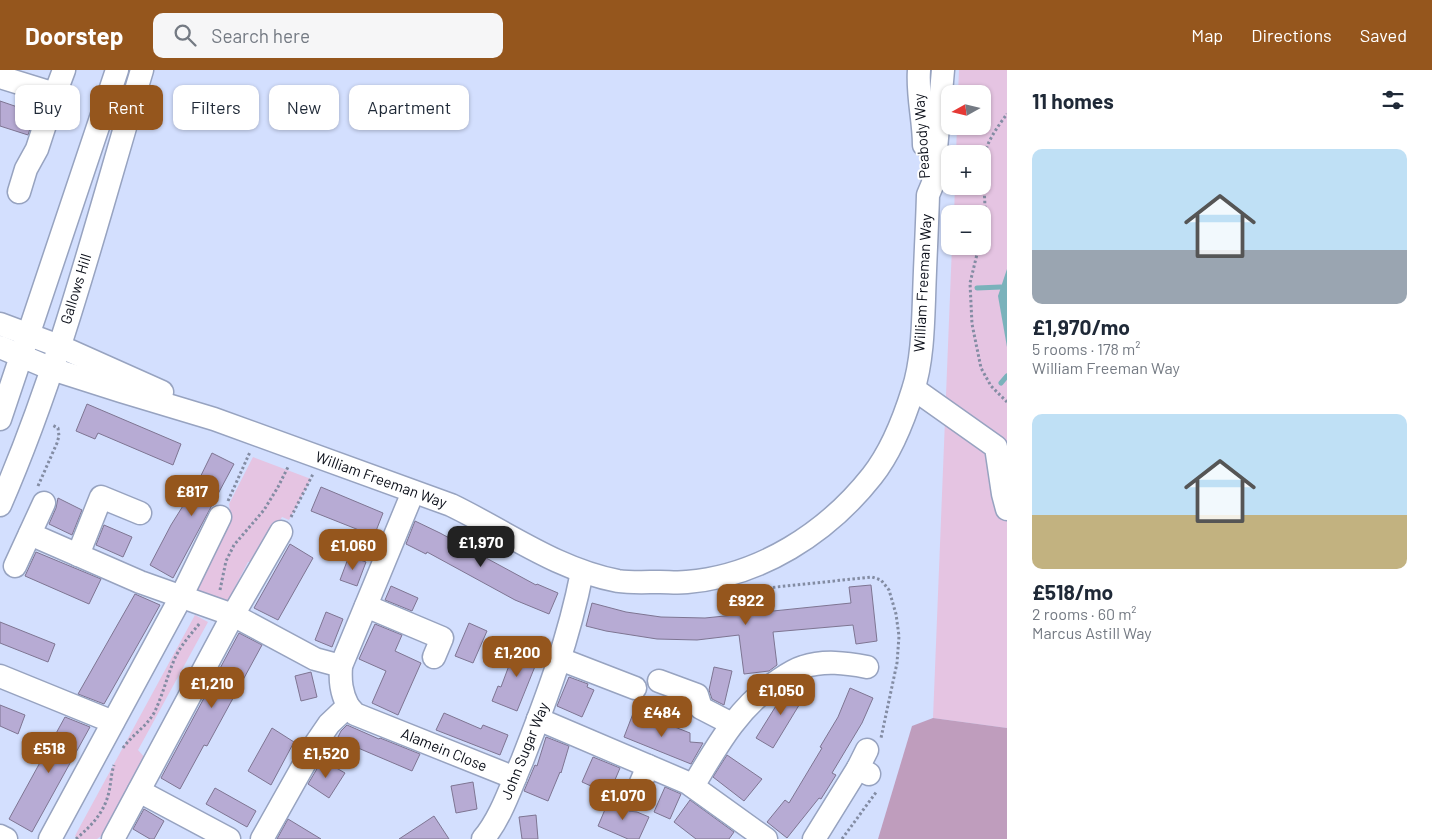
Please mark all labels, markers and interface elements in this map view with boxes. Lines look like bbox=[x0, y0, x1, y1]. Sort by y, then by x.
search box bbox=[153, 13, 503, 58]
text: Doorstep bbox=[25, 21, 123, 50]
icon: search bbox=[171, 21, 199, 49]
text: Search here bbox=[211, 24, 310, 47]
text: Map bbox=[1191, 24, 1223, 46]
text: Directions bbox=[1251, 24, 1332, 46]
text: Saved bbox=[1360, 24, 1407, 46]
chip: Buy bbox=[15, 85, 80, 130]
chip: Rent bbox=[90, 85, 163, 130]
chip: Filters bbox=[173, 85, 259, 130]
chip: New bbox=[269, 85, 339, 130]
chip: Apartment bbox=[349, 85, 469, 130]
north arrow bbox=[941, 85, 991, 135]
map controls bbox=[941, 85, 991, 255]
icon: filters bbox=[1379, 86, 1407, 114]
text: 11 homes bbox=[1032, 88, 1114, 113]
street label: Peabody Way bbox=[909, 93, 933, 179]
button: + bbox=[941, 145, 991, 195]
icon: home bbox=[1175, 181, 1265, 271]
button: − bbox=[941, 205, 991, 255]
street label: William Freeman Way bbox=[909, 213, 935, 353]
street label: Gallows Hill bbox=[56, 251, 94, 326]
text: £1,970/mo bbox=[1032, 314, 1130, 339]
text: 5 rooms · 178 m² bbox=[1032, 339, 1140, 358]
text: William Freeman Way bbox=[1032, 358, 1180, 377]
icon: home bbox=[1175, 446, 1265, 536]
street label: William Freeman Way bbox=[313, 447, 450, 511]
pin: £817 bbox=[162, 474, 222, 517]
text: £817 bbox=[176, 481, 208, 500]
pin: £1,970 bbox=[440, 526, 522, 568]
pin: £1,060 bbox=[312, 528, 394, 571]
text: £1,970 bbox=[458, 532, 504, 551]
text: £1,060 bbox=[330, 535, 376, 554]
text: £518/mo bbox=[1032, 579, 1113, 604]
pin: £922 bbox=[716, 584, 776, 626]
text: £922 bbox=[728, 590, 764, 609]
text: 2 rooms · 60 m² bbox=[1032, 604, 1137, 623]
text: Marcus Astill Way bbox=[1032, 623, 1152, 642]
pin: £1,200 bbox=[476, 636, 558, 678]
text: £1,200 bbox=[494, 642, 540, 661]
pin: £1,210 bbox=[171, 666, 253, 709]
text: £1,210 bbox=[190, 673, 234, 692]
pin: £1,050 bbox=[740, 674, 822, 716]
text: £1,050 bbox=[758, 680, 804, 699]
pin: £484 bbox=[632, 696, 692, 738]
street label: John Sugar Way bbox=[496, 699, 552, 802]
text: £484 bbox=[643, 702, 681, 721]
street label: Alamein Close bbox=[399, 724, 490, 775]
pin: £518 bbox=[19, 732, 79, 774]
pin: £1,520 bbox=[285, 736, 367, 779]
text: £518 bbox=[33, 738, 65, 757]
text: £1,520 bbox=[303, 743, 349, 762]
pin: £1,070 bbox=[582, 778, 664, 821]
text: £1,070 bbox=[600, 785, 646, 804]

